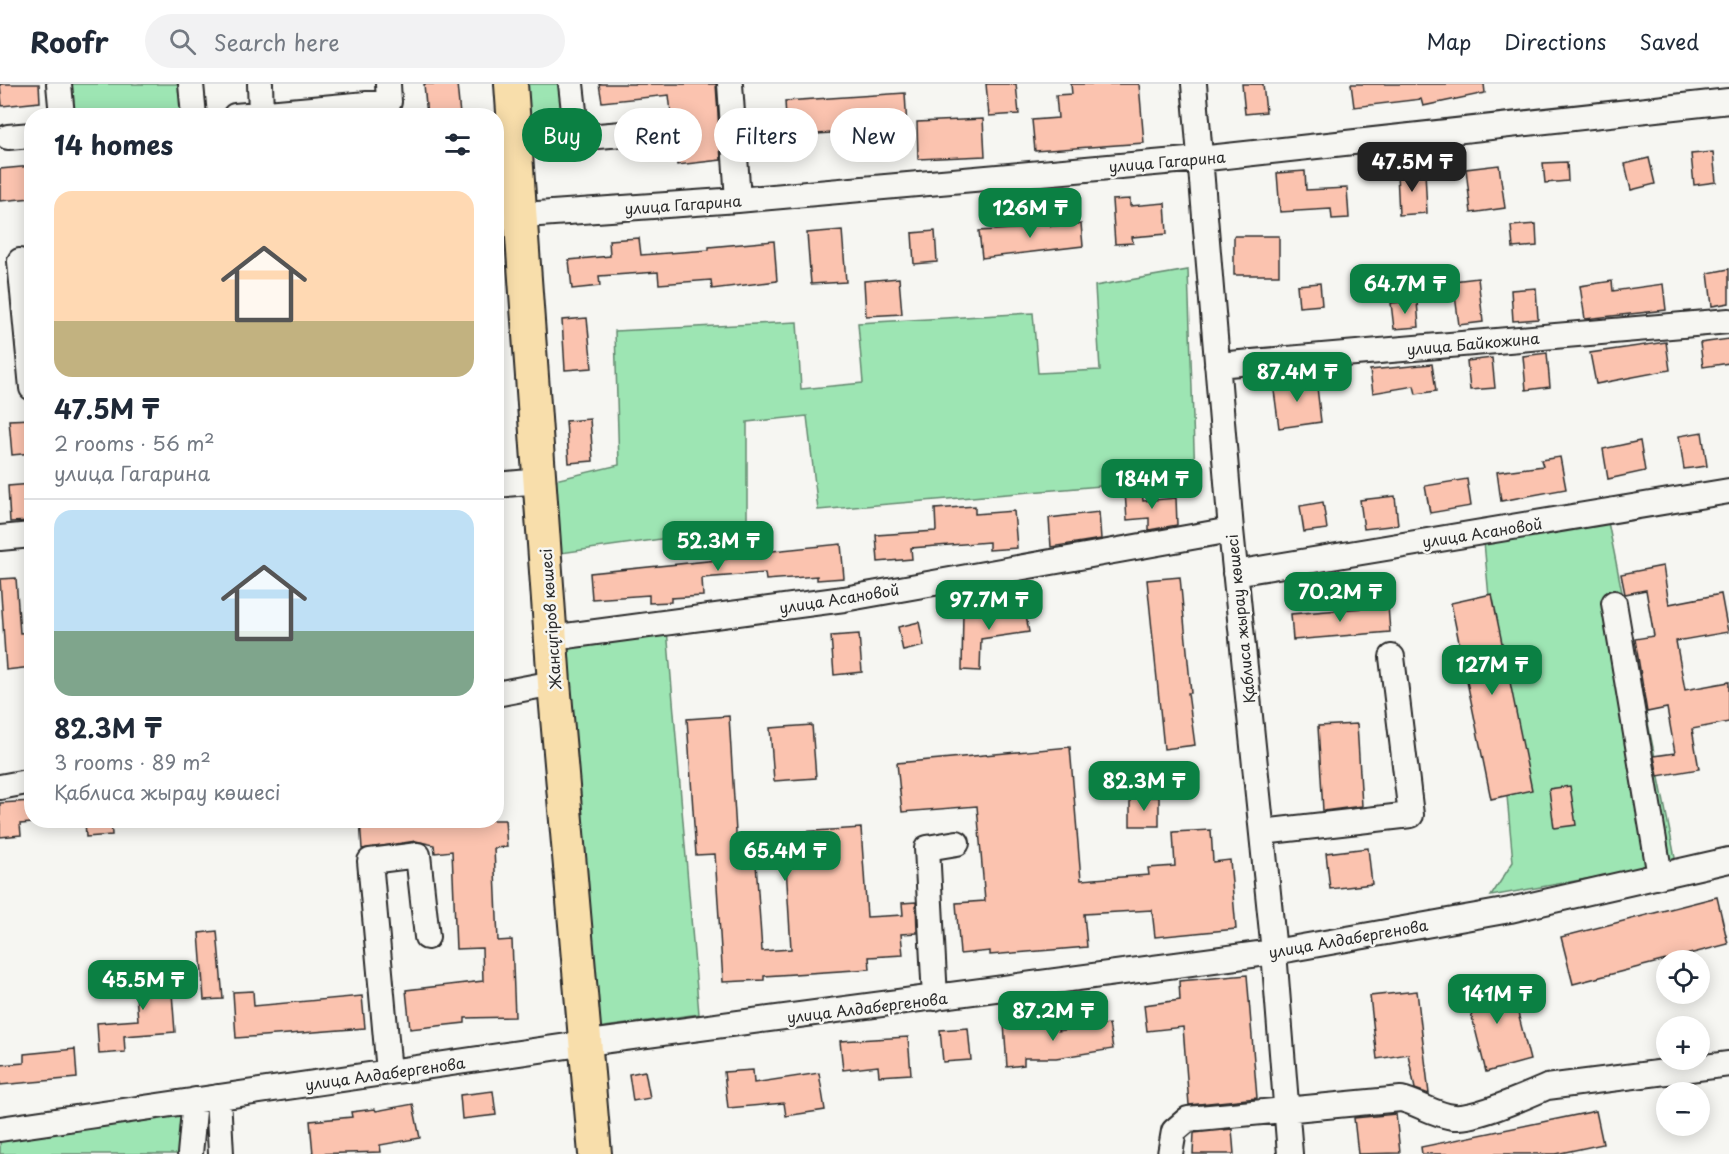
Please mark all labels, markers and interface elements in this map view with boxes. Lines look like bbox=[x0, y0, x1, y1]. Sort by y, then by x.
search box bbox=[145, 14, 565, 68]
text: Roofr bbox=[30, 20, 109, 63]
icon: search bbox=[166, 25, 199, 58]
text: Search here bbox=[214, 25, 339, 58]
text: Map bbox=[1426, 25, 1471, 57]
text: Directions bbox=[1504, 25, 1606, 57]
text: Saved bbox=[1639, 25, 1699, 57]
chip: Buy bbox=[522, 108, 602, 162]
chip: Rent bbox=[614, 108, 702, 162]
chip: Filters bbox=[714, 108, 818, 162]
chip: New bbox=[830, 108, 916, 162]
text: 14 homes bbox=[54, 125, 173, 164]
icon: filters bbox=[441, 128, 474, 161]
pin: 47.5M ₸ bbox=[1357, 142, 1467, 193]
street label: улица Гагарина bbox=[1108, 144, 1227, 178]
text: 47.5M ₸ bbox=[1372, 146, 1453, 176]
street label: улица Гагарина bbox=[624, 188, 743, 220]
pin: 126M ₸ bbox=[981, 188, 1079, 239]
text: 126M ₸ bbox=[993, 192, 1067, 222]
icon: home bbox=[210, 230, 318, 338]
pin: 64.7M ₸ bbox=[1350, 264, 1460, 315]
text: 64.7M ₸ bbox=[1364, 268, 1446, 298]
street label: улица Байкожина bbox=[1406, 326, 1541, 360]
pin: 87.4M ₸ bbox=[1242, 352, 1352, 403]
text: 87.4M ₸ bbox=[1257, 356, 1337, 386]
text: 47.5M ₸ bbox=[54, 389, 159, 428]
text: 2 rooms · 56 m² bbox=[54, 428, 215, 458]
text: улица Гагарина bbox=[54, 458, 210, 488]
pin: 184M ₸ bbox=[1103, 459, 1201, 510]
text: 184M ₸ bbox=[1115, 463, 1189, 493]
street label: улица Асановой bbox=[1421, 511, 1543, 553]
pin: 52.3M ₸ bbox=[663, 521, 773, 572]
text: 52.3M ₸ bbox=[676, 525, 760, 555]
street label: Қаблиса жырау көшесі bbox=[1220, 533, 1260, 705]
street label: Жансүгіров көшесі bbox=[534, 548, 566, 691]
icon: home bbox=[210, 549, 318, 657]
pin: 70.2M ₸ bbox=[1285, 572, 1395, 623]
text: 70.2M ₸ bbox=[1298, 576, 1382, 606]
street label: улица Асановой bbox=[778, 577, 900, 619]
pin: 97.7M ₸ bbox=[934, 580, 1044, 631]
text: 97.7M ₸ bbox=[950, 584, 1028, 614]
pin: 127M ₸ bbox=[1443, 645, 1541, 696]
text: 127M ₸ bbox=[1456, 649, 1528, 679]
text: 82.3M ₸ bbox=[54, 708, 162, 747]
text: 3 rooms · 89 m² bbox=[54, 747, 211, 777]
pin: 82.3M ₸ bbox=[1089, 761, 1199, 812]
text: 82.3M ₸ bbox=[1103, 765, 1185, 795]
text: Қаблиса жырау көшесі bbox=[54, 777, 281, 807]
pin: 65.4M ₸ bbox=[730, 831, 840, 882]
text: 65.4M ₸ bbox=[744, 835, 826, 865]
street label: улица Алдабергенова bbox=[1267, 913, 1430, 963]
map controls bbox=[1656, 950, 1710, 1136]
button: locate bbox=[1656, 950, 1710, 1004]
pin: 45.5M ₸ bbox=[88, 960, 198, 1011]
text: 45.5M ₸ bbox=[102, 964, 184, 994]
pin: 141M ₸ bbox=[1448, 974, 1546, 1025]
text: 141M ₸ bbox=[1462, 978, 1532, 1008]
street label: улица Алдабергенова bbox=[786, 986, 949, 1028]
pin: 87.2M ₸ bbox=[998, 991, 1108, 1042]
text: 87.2M ₸ bbox=[1012, 995, 1094, 1025]
button: + bbox=[1656, 1016, 1710, 1070]
street label: улица Алдабергенова bbox=[303, 1050, 467, 1096]
button: − bbox=[1656, 1082, 1710, 1136]

